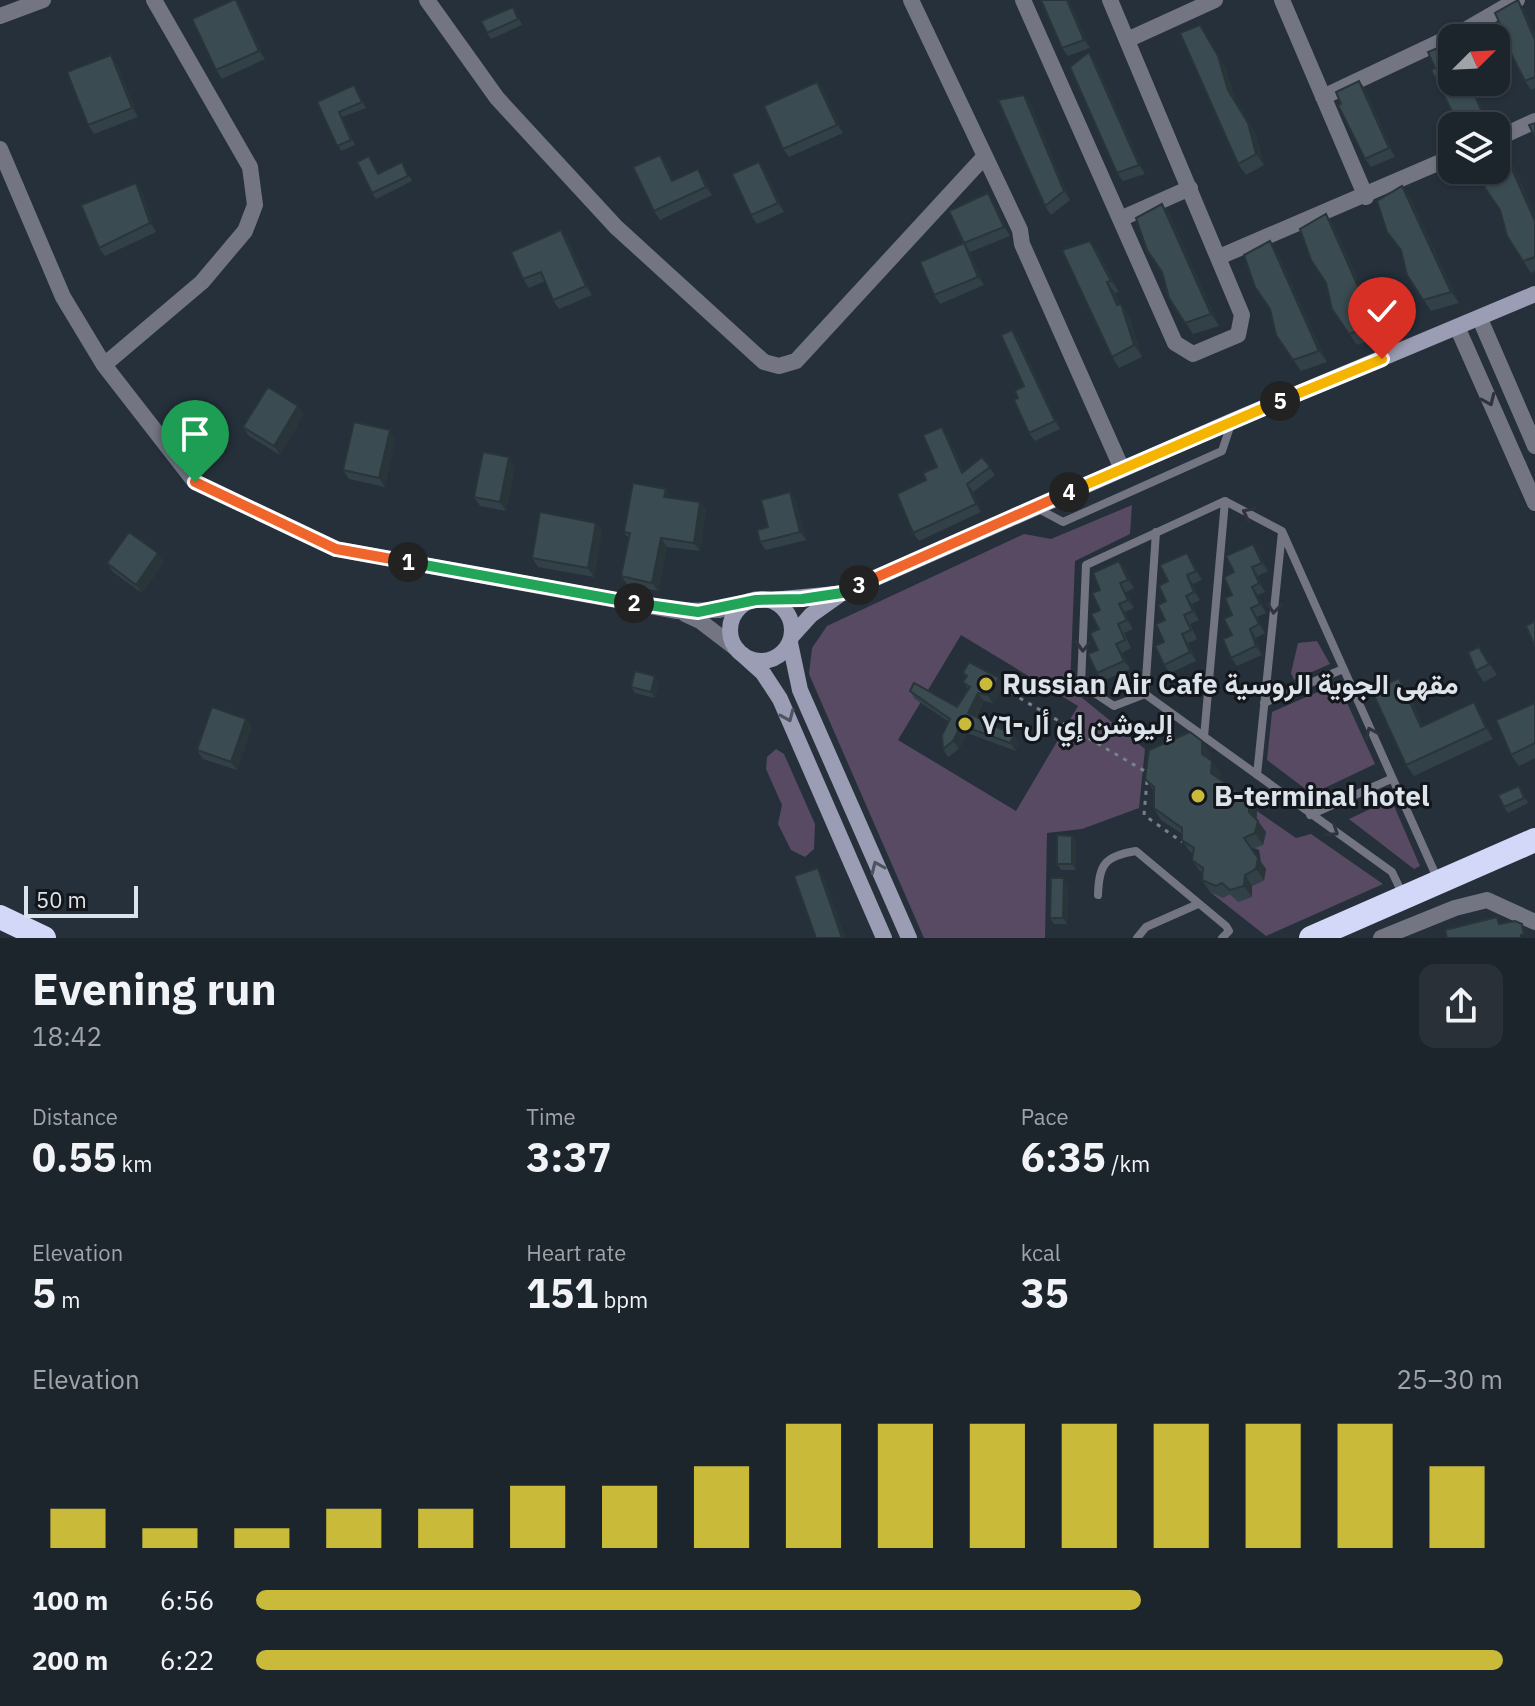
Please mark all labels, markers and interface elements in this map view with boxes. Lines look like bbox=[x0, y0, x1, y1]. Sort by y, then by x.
north arrow bbox=[1438, 24, 1510, 96]
map controls bbox=[1438, 24, 1510, 184]
button: layers bbox=[1438, 112, 1510, 184]
pin bbox=[1348, 277, 1416, 359]
icon: check bbox=[1360, 289, 1404, 333]
pin: 5 bbox=[1260, 381, 1300, 421]
text: 5 bbox=[1273, 386, 1287, 415]
one-way arrow bbox=[1479, 392, 1495, 406]
pin bbox=[161, 400, 229, 482]
icon: arrive bbox=[173, 412, 217, 456]
pin: 4 bbox=[1049, 472, 1089, 512]
text: 4 bbox=[1062, 477, 1076, 506]
one-way arrow bbox=[1241, 508, 1256, 523]
pin: 1 bbox=[388, 542, 428, 582]
text: 1 bbox=[401, 547, 415, 576]
pin: 3 bbox=[839, 565, 879, 605]
text: 3 bbox=[852, 570, 866, 599]
pin: 2 bbox=[614, 583, 654, 623]
text: 2 bbox=[627, 588, 641, 617]
one-way arrow bbox=[1266, 602, 1283, 615]
one-way arrow bbox=[1074, 640, 1091, 653]
place label: Russian Air Cafe مقهى الجوية الروسية bbox=[1002, 665, 1458, 702]
marker: Russian Air Cafe مقهى الجوية الروسية bbox=[977, 675, 995, 693]
place label: إليوشن إي أل-٧٦ bbox=[981, 705, 1173, 748]
one-way arrow bbox=[778, 708, 794, 722]
marker: إليوشن إي أل-٧٦ bbox=[956, 715, 974, 733]
one-way arrow bbox=[1365, 727, 1381, 742]
place label: B-terminal hotel bbox=[1214, 777, 1430, 814]
marker: B-terminal hotel bbox=[1189, 787, 1207, 805]
one-way arrow bbox=[1325, 821, 1339, 836]
one-way arrow bbox=[871, 860, 887, 875]
scale bar bbox=[24, 882, 138, 918]
text: 50 m bbox=[36, 885, 87, 914]
text: Evening run bbox=[32, 960, 277, 1017]
button: share bbox=[1419, 964, 1503, 1048]
text: 18:42 bbox=[32, 1019, 102, 1053]
text: Distance bbox=[32, 1102, 118, 1131]
text: Time bbox=[526, 1102, 576, 1131]
text: Pace bbox=[1021, 1102, 1069, 1131]
text: 0.55 bbox=[32, 1131, 116, 1183]
text: 3:37 bbox=[526, 1131, 612, 1183]
text: 6:35 bbox=[1021, 1131, 1106, 1183]
text: km bbox=[116, 1149, 152, 1178]
text: /km bbox=[1106, 1149, 1150, 1178]
text: Elevation bbox=[32, 1238, 123, 1267]
text: Heart rate bbox=[526, 1238, 626, 1267]
text: kcal bbox=[1021, 1238, 1061, 1267]
text: 5 bbox=[32, 1267, 56, 1319]
text: 151 bbox=[526, 1267, 598, 1319]
text: 35 bbox=[1021, 1267, 1069, 1319]
text: m bbox=[56, 1285, 80, 1314]
text: bpm bbox=[598, 1285, 648, 1314]
text: Elevation bbox=[32, 1362, 140, 1396]
text: 25–30 m bbox=[1396, 1362, 1503, 1396]
text: 100 m bbox=[32, 1583, 108, 1617]
text: 6:56 bbox=[160, 1583, 214, 1617]
text: 200 m bbox=[32, 1643, 108, 1677]
text: 6:22 bbox=[160, 1643, 214, 1677]

